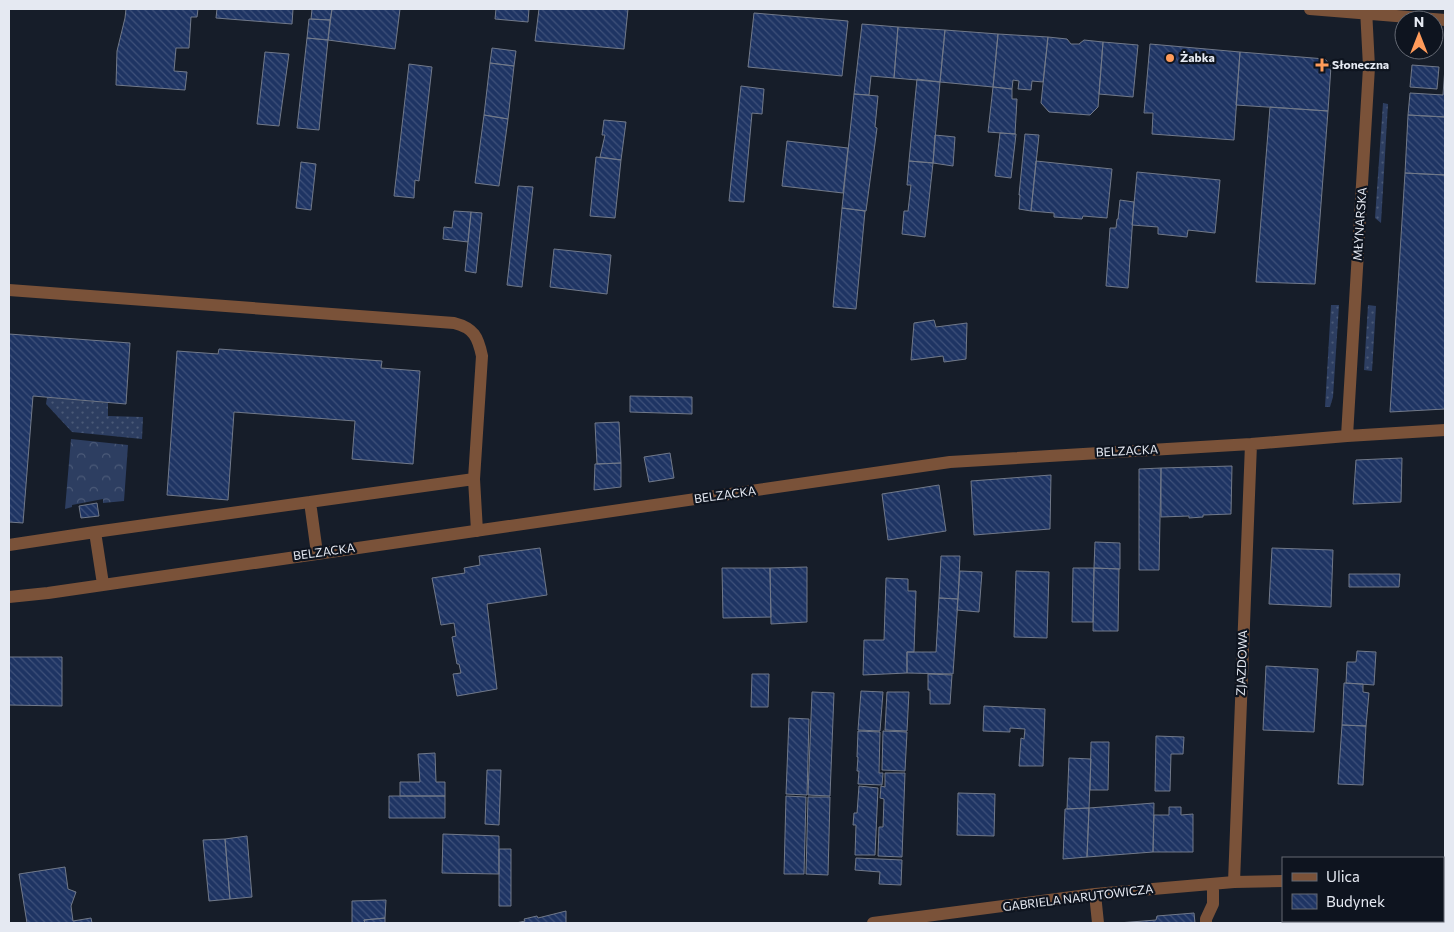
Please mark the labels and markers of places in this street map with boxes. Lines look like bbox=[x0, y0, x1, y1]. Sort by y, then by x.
place label: Żabka bbox=[1180, 50, 1215, 64]
marker: Żabka bbox=[1164, 52, 1176, 64]
place label: Słoneczna bbox=[1332, 57, 1389, 71]
marker: Słoneczna bbox=[1316, 59, 1328, 71]

